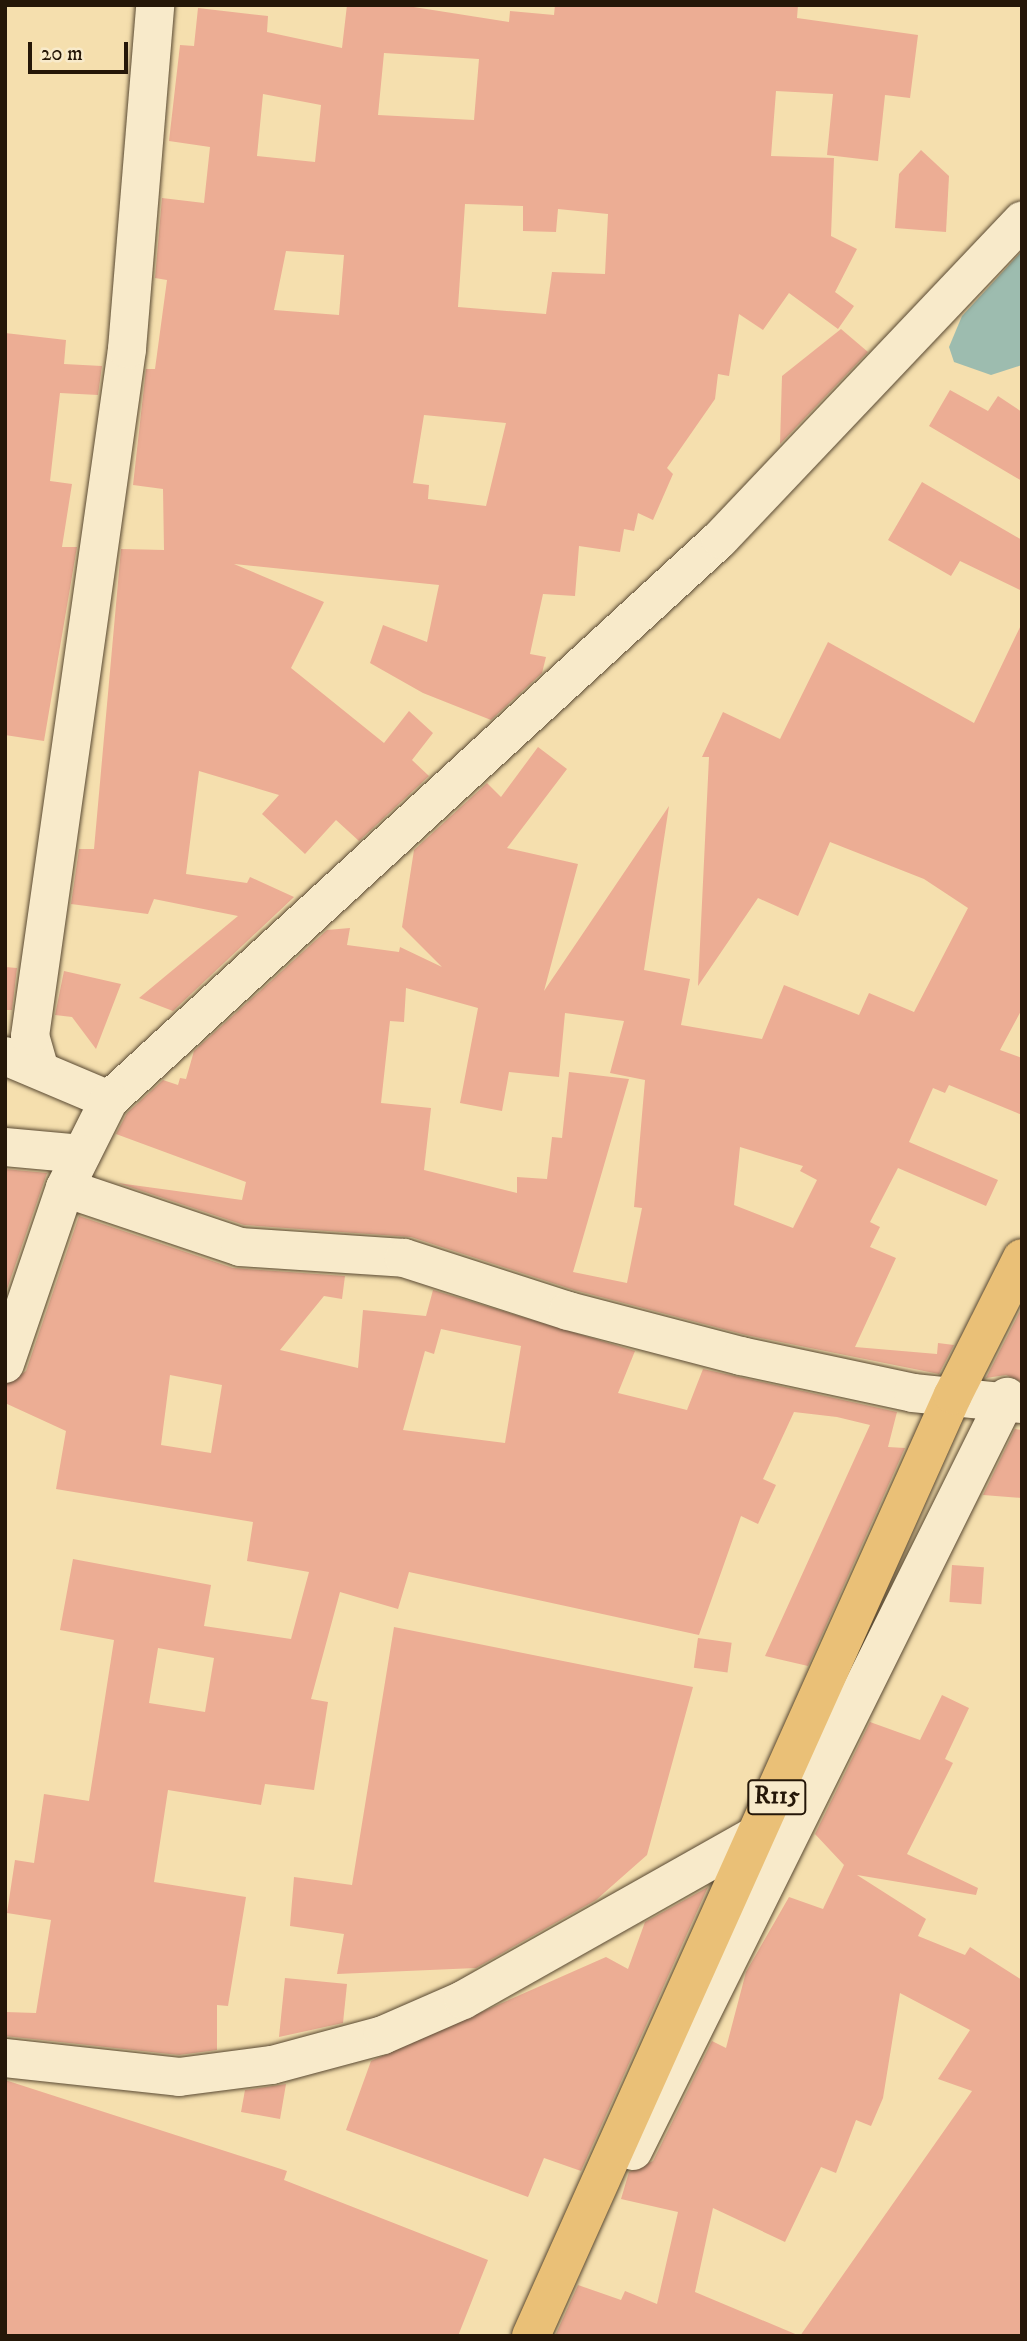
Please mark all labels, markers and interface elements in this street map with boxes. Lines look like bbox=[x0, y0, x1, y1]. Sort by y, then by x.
scale bar bbox=[32, 28, 131, 72]
text: 20 m bbox=[41, 41, 83, 67]
road number: R115 bbox=[747, 1777, 807, 1818]

